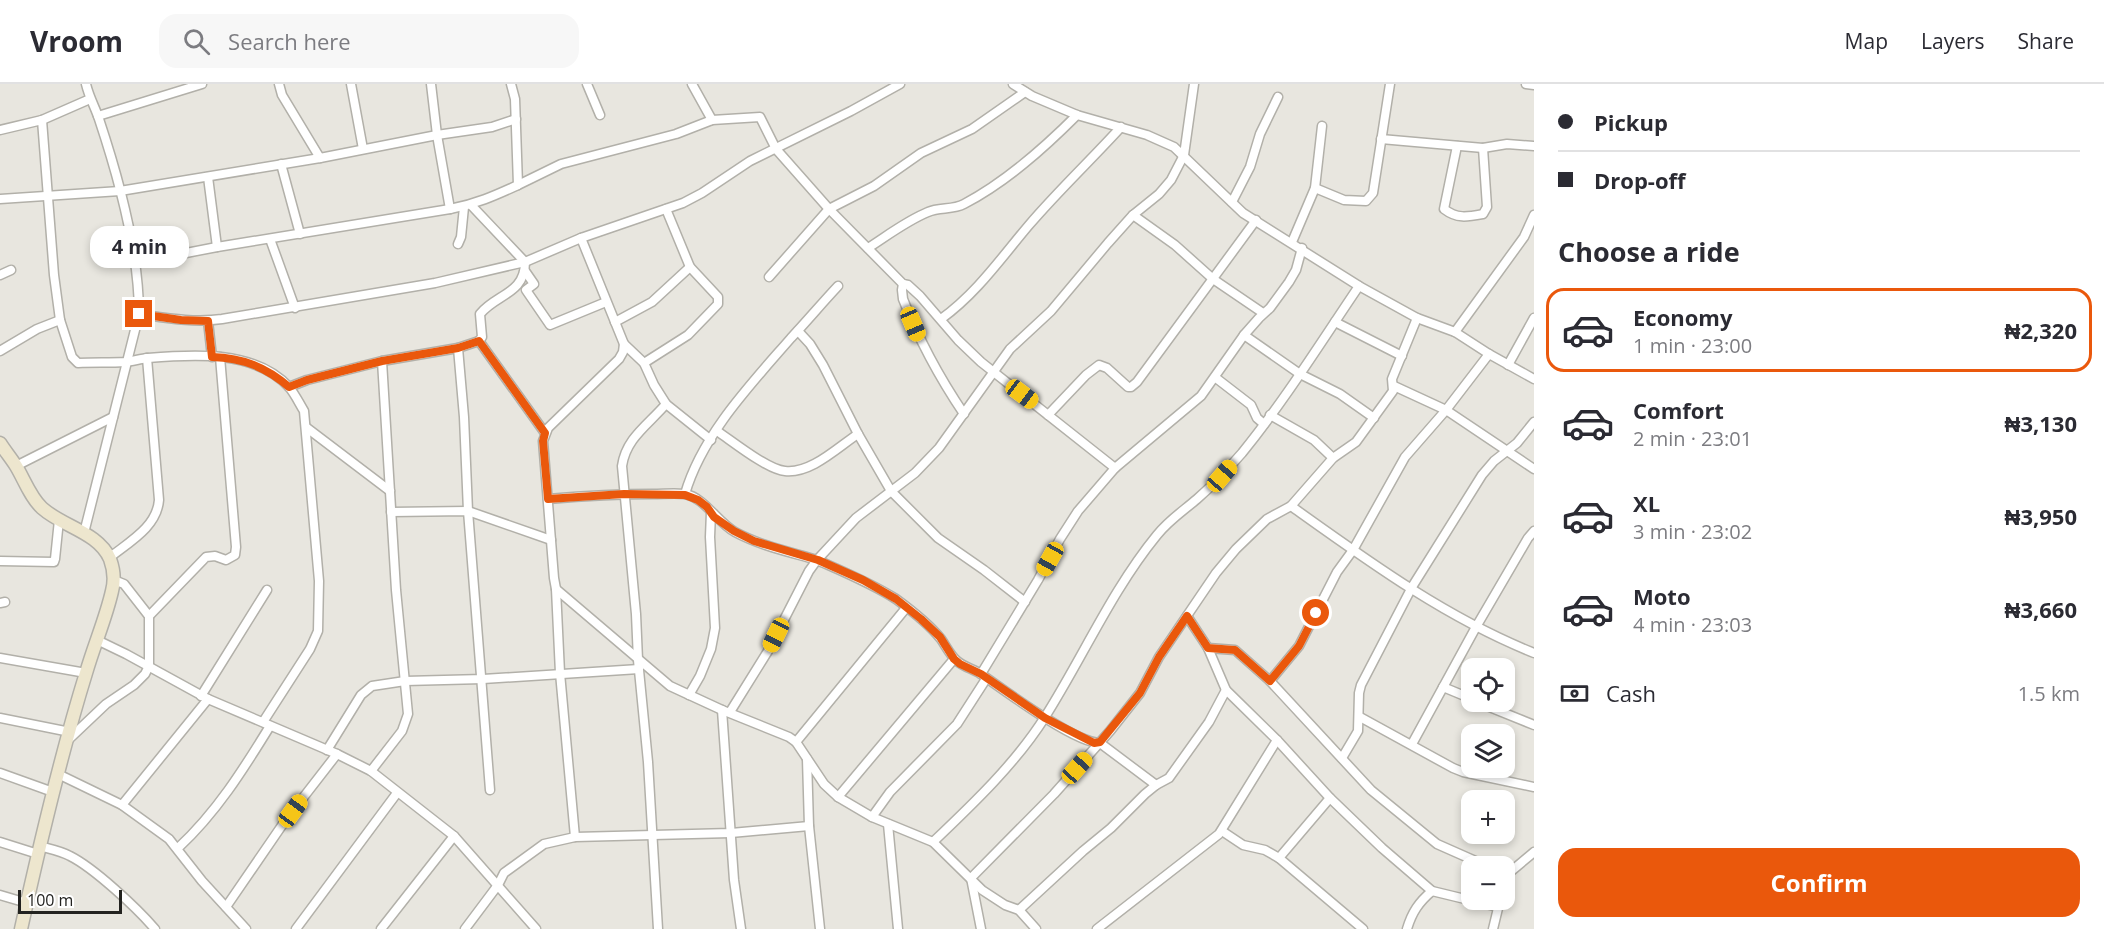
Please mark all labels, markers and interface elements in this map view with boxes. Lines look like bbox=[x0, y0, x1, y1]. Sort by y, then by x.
search box bbox=[159, 14, 579, 68]
text: Vroom bbox=[30, 22, 123, 60]
icon: search bbox=[180, 25, 213, 58]
text: Search here bbox=[228, 26, 351, 56]
text: Map bbox=[1845, 27, 1888, 55]
text: Layers bbox=[1921, 27, 1985, 55]
text: Share bbox=[2018, 27, 2074, 55]
text: Pickup bbox=[1594, 107, 1668, 137]
text: Drop-off bbox=[1594, 165, 1686, 195]
callout: 4 min bbox=[90, 227, 188, 269]
text: 4 min bbox=[112, 233, 167, 260]
text: Choose a ride bbox=[1558, 233, 1740, 270]
route end bbox=[125, 300, 152, 327]
text: Economy bbox=[1633, 302, 1732, 332]
icon: car bbox=[1561, 303, 1615, 357]
car bbox=[898, 304, 928, 344]
text: ₦2,320 bbox=[2005, 315, 2077, 345]
text: 1 min · 23:00 bbox=[1633, 332, 1752, 359]
car bbox=[1002, 376, 1042, 412]
text: Comfort bbox=[1633, 395, 1724, 425]
icon: car bbox=[1561, 396, 1615, 450]
text: ₦3,130 bbox=[2005, 408, 2077, 438]
text: 2 min · 23:01 bbox=[1633, 425, 1752, 452]
car bbox=[1203, 457, 1241, 495]
text: XL bbox=[1633, 488, 1660, 518]
icon: car bbox=[1561, 489, 1615, 543]
text: ₦3,950 bbox=[2005, 501, 2077, 531]
text: 3 min · 23:02 bbox=[1633, 518, 1752, 545]
car bbox=[1033, 539, 1067, 579]
text: Moto bbox=[1633, 581, 1691, 611]
icon: car bbox=[1561, 582, 1615, 636]
text: ₦3,660 bbox=[2005, 594, 2077, 624]
route start bbox=[1302, 599, 1329, 626]
text: 4 min · 23:03 bbox=[1633, 611, 1752, 638]
car bbox=[760, 615, 792, 655]
map controls bbox=[1461, 658, 1515, 910]
button: locate bbox=[1461, 658, 1515, 712]
icon: cash bbox=[1558, 677, 1591, 710]
text: Cash bbox=[1606, 678, 1656, 708]
text: 1.5 km bbox=[2018, 680, 2080, 707]
button: layers bbox=[1461, 724, 1515, 778]
car bbox=[1058, 749, 1096, 787]
button: + bbox=[1461, 790, 1515, 844]
car bbox=[275, 791, 311, 831]
button: Confirm bbox=[1558, 848, 2080, 917]
button: − bbox=[1461, 856, 1515, 910]
scale bar bbox=[18, 887, 122, 914]
text: 100 m bbox=[27, 889, 73, 911]

